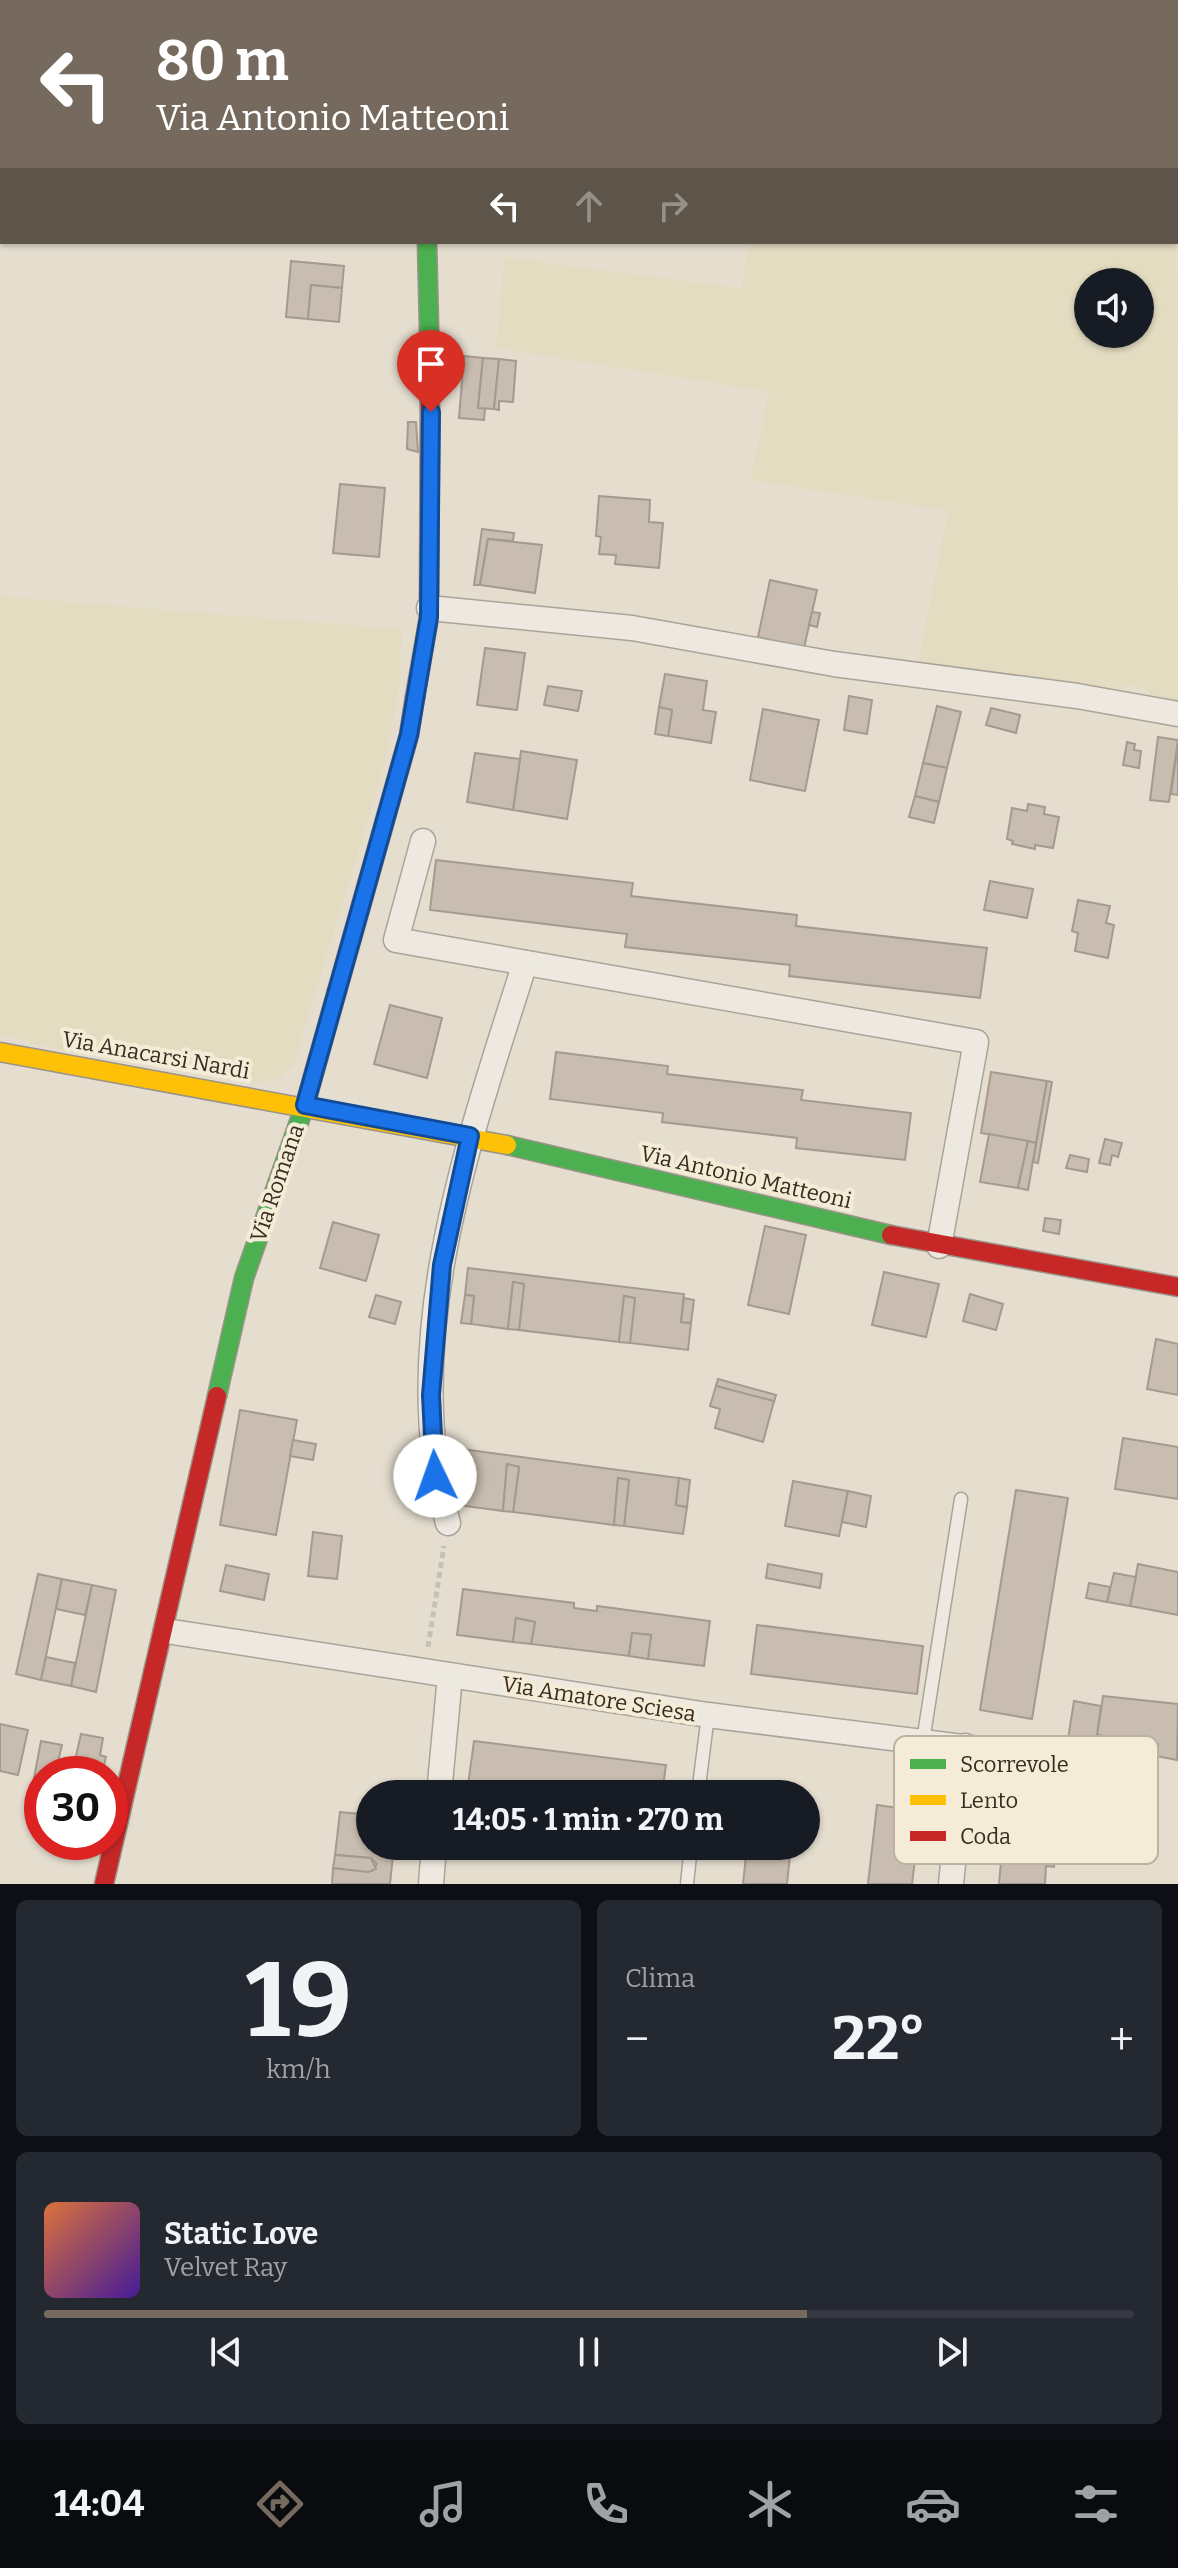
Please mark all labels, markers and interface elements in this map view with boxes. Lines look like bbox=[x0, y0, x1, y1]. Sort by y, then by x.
text: 80 m bbox=[156, 28, 289, 95]
icon: left bbox=[24, 32, 128, 136]
text: Via Antonio Matteoni bbox=[156, 96, 509, 140]
icon: left bbox=[483, 184, 527, 228]
icon: ahead bbox=[567, 184, 611, 228]
icon: right bbox=[651, 184, 695, 228]
map controls bbox=[1074, 268, 1154, 348]
button: sound bbox=[1074, 268, 1154, 348]
pin bbox=[397, 330, 465, 412]
icon: arrive bbox=[409, 342, 453, 386]
street label: Via Anacarsi Nardi bbox=[60, 1025, 252, 1085]
street label: Via Romana bbox=[244, 1121, 310, 1245]
street label: Via Antonio Matteoni bbox=[638, 1140, 855, 1215]
position arrow bbox=[393, 1434, 477, 1518]
street label: Via Amatore Sciesa bbox=[500, 1670, 698, 1728]
legend bbox=[894, 1736, 1158, 1864]
text: Scorrevole bbox=[960, 1751, 1069, 1778]
speed limit sign: 30 bbox=[24, 1756, 128, 1860]
text: Lento bbox=[960, 1787, 1018, 1814]
text: 14:05 · 1 min · 270 m bbox=[453, 1802, 723, 1838]
text: Coda bbox=[960, 1823, 1011, 1850]
text: 19 bbox=[245, 1939, 352, 2064]
text: Clima bbox=[625, 1963, 695, 1994]
text: 22° bbox=[832, 2003, 926, 2075]
text: − bbox=[625, 2013, 649, 2066]
text: + bbox=[1109, 2013, 1134, 2066]
text: km/h bbox=[266, 2054, 331, 2085]
text: Static Love bbox=[164, 2216, 318, 2252]
text: Velvet Ray bbox=[164, 2252, 287, 2283]
icon: previous bbox=[204, 2330, 248, 2374]
icon: pause bbox=[567, 2330, 611, 2374]
icon: next bbox=[930, 2330, 974, 2374]
icon: directions bbox=[252, 2476, 308, 2532]
icon: music bbox=[415, 2476, 471, 2532]
icon: phone bbox=[578, 2476, 634, 2532]
icon: climate bbox=[742, 2476, 798, 2532]
icon: car bbox=[905, 2476, 961, 2532]
icon: filters bbox=[1068, 2476, 1124, 2532]
text: 14:04 bbox=[54, 2482, 144, 2526]

